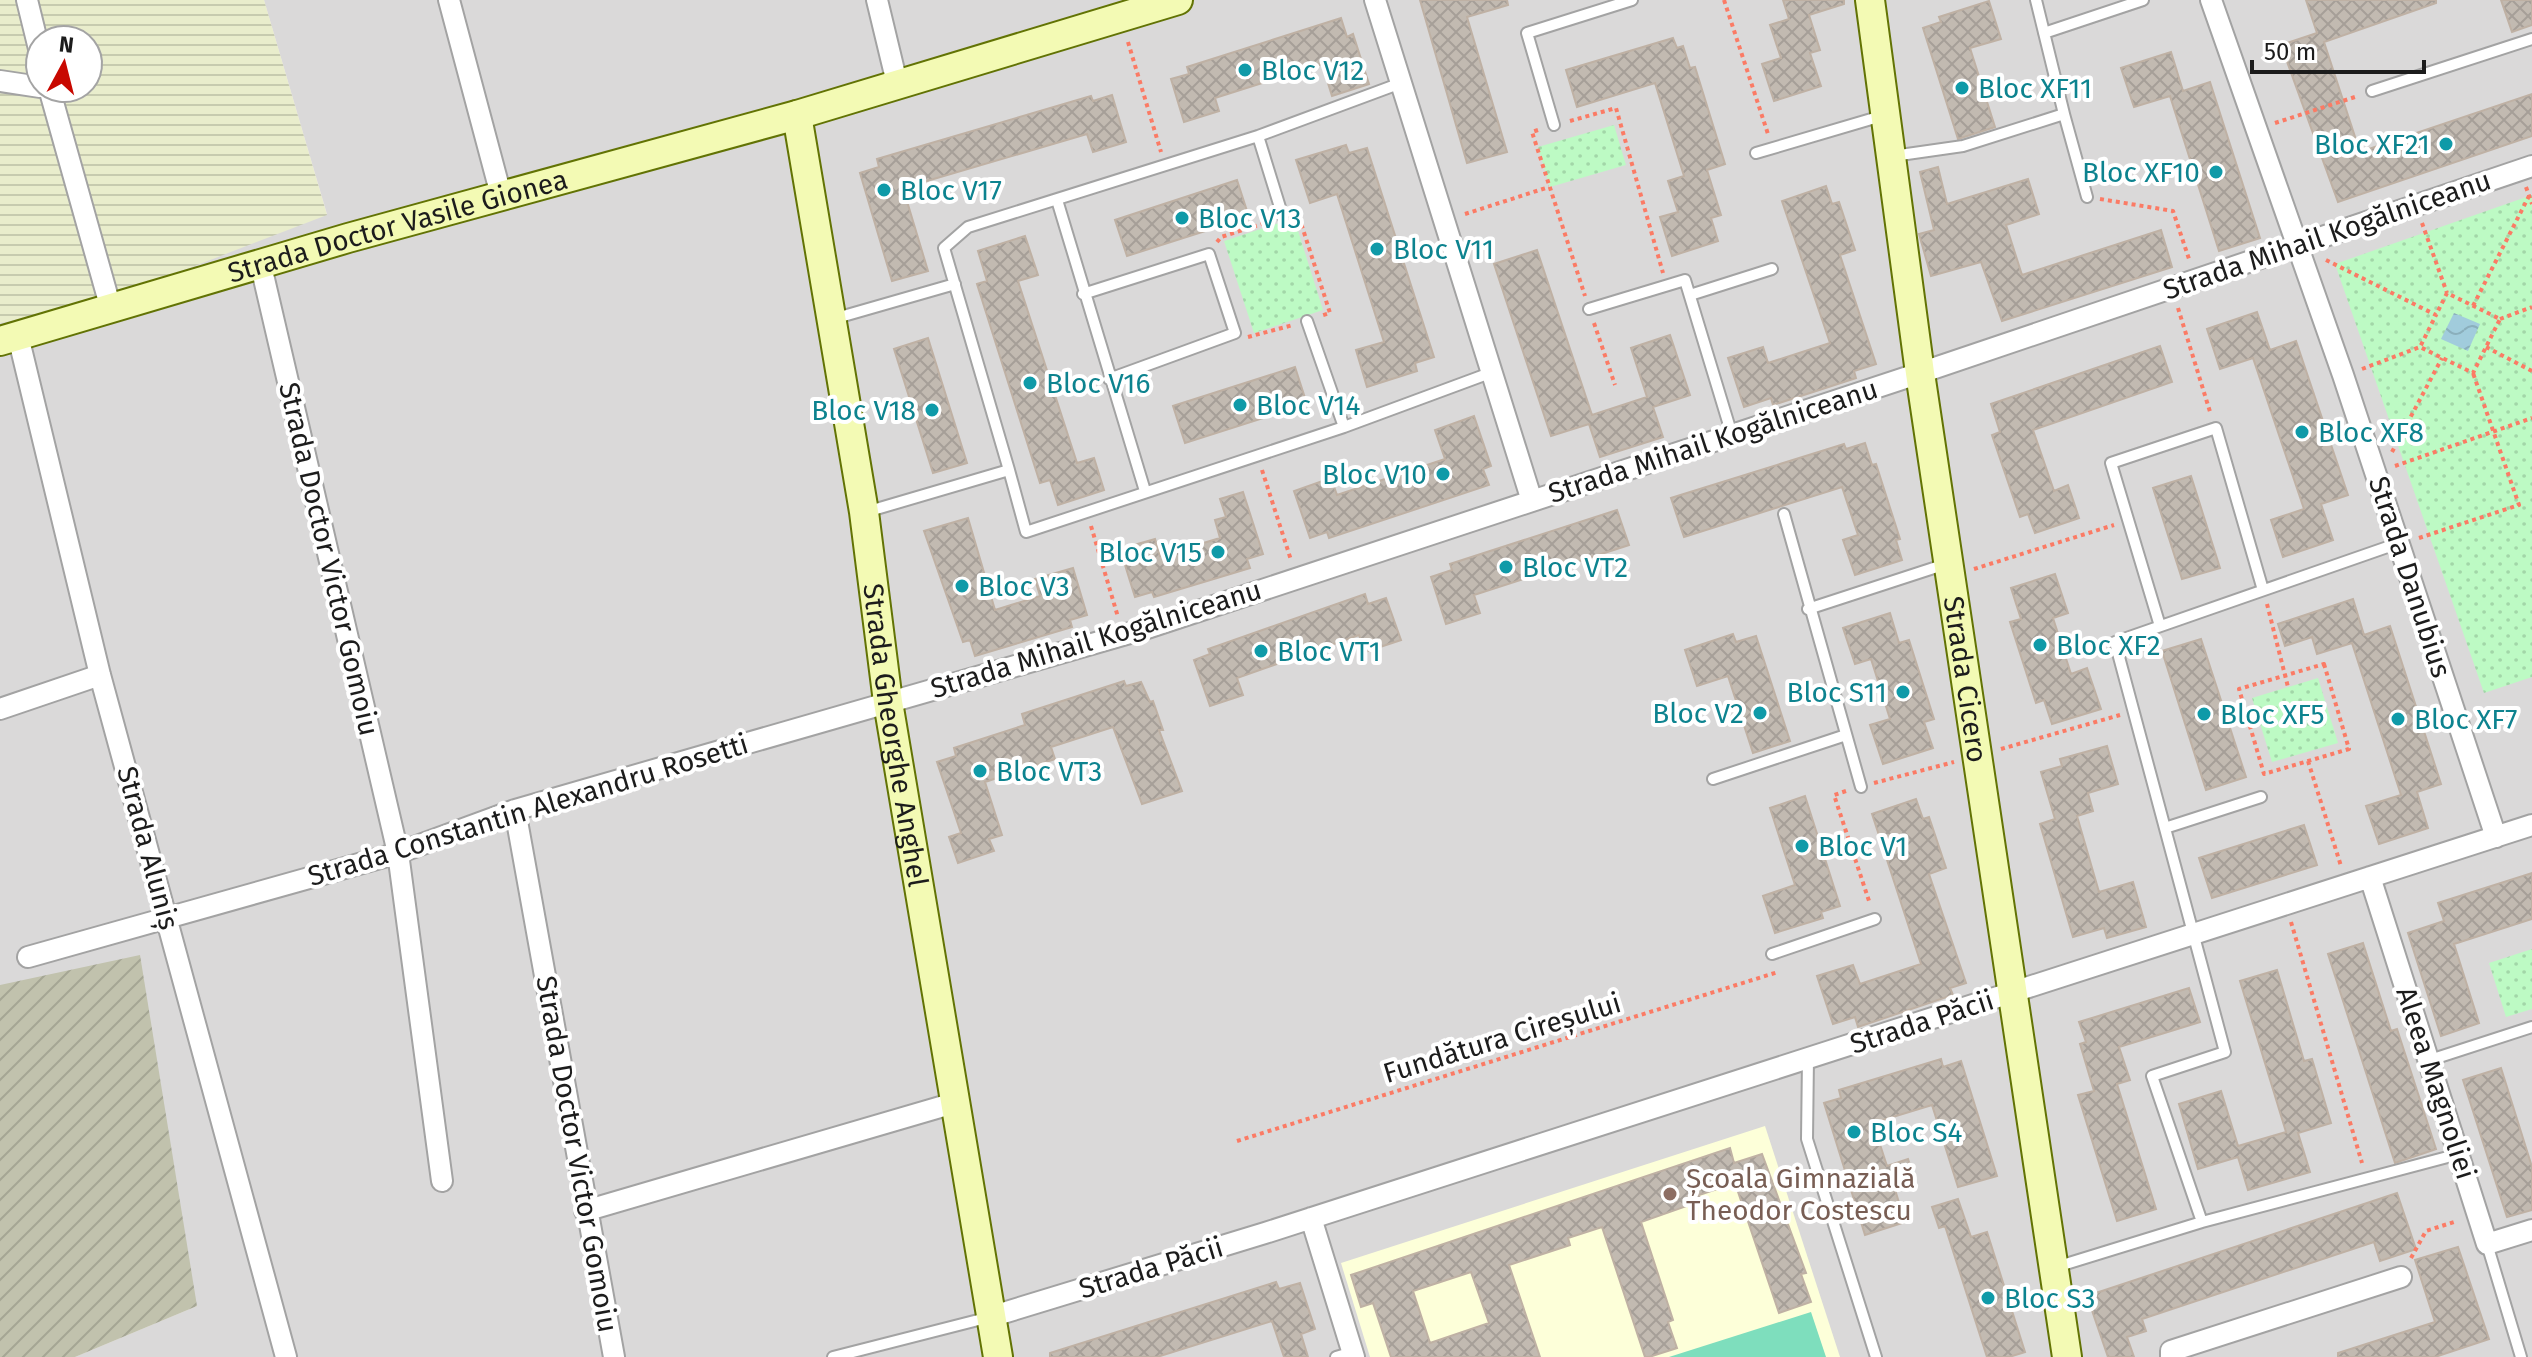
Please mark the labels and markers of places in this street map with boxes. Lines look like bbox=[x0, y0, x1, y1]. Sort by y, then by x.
place label: Bloc V12 bbox=[1261, 54, 1364, 87]
marker: Bloc V12 bbox=[1236, 61, 1254, 79]
place label: Bloc XF11 bbox=[1978, 72, 2092, 105]
marker: Bloc XF11 bbox=[1953, 79, 1971, 97]
place label: Bloc XF21 bbox=[2314, 128, 2430, 161]
marker: Bloc XF21 bbox=[2437, 135, 2455, 153]
place label: Bloc XF10 bbox=[2082, 156, 2200, 189]
marker: Bloc XF10 bbox=[2207, 163, 2225, 181]
place label: Bloc V17 bbox=[900, 174, 1002, 207]
marker: Bloc V17 bbox=[875, 181, 893, 199]
place label: Bloc V13 bbox=[1198, 202, 1301, 235]
marker: Bloc V13 bbox=[1173, 209, 1191, 227]
place label: Bloc V11 bbox=[1393, 233, 1494, 266]
marker: Bloc V11 bbox=[1368, 240, 1386, 258]
place label: Bloc V16 bbox=[1046, 367, 1150, 400]
marker: Bloc V16 bbox=[1021, 374, 1039, 392]
place label: Bloc V14 bbox=[1256, 389, 1360, 422]
place label: Bloc V18 bbox=[811, 394, 916, 427]
marker: Bloc V14 bbox=[1231, 396, 1249, 414]
marker: Bloc V18 bbox=[923, 401, 941, 419]
place label: Bloc XF8 bbox=[2318, 416, 2424, 449]
marker: Bloc XF8 bbox=[2293, 423, 2311, 441]
place label: Bloc V10 bbox=[1322, 458, 1427, 491]
marker: Bloc V10 bbox=[1434, 465, 1452, 483]
place label: Bloc V15 bbox=[1099, 536, 1202, 569]
marker: Bloc V15 bbox=[1209, 543, 1227, 561]
place label: Bloc VT2 bbox=[1522, 551, 1628, 584]
marker: Bloc VT2 bbox=[1497, 558, 1515, 576]
place label: Bloc V3 bbox=[978, 570, 1070, 603]
marker: Bloc V3 bbox=[953, 577, 971, 595]
place label: Bloc XF2 bbox=[2056, 629, 2161, 662]
place label: Bloc VT1 bbox=[1277, 635, 1381, 668]
marker: Bloc XF2 bbox=[2031, 636, 2049, 654]
marker: Bloc VT1 bbox=[1252, 642, 1270, 660]
place label: Bloc S11 bbox=[1786, 676, 1887, 709]
marker: Bloc S11 bbox=[1894, 683, 1912, 701]
place label: Bloc V2 bbox=[1652, 697, 1744, 730]
place label: Bloc XF5 bbox=[2220, 698, 2325, 731]
place label: Bloc XF7 bbox=[2414, 703, 2518, 736]
marker: Bloc V2 bbox=[1751, 704, 1769, 722]
marker: Bloc XF5 bbox=[2195, 705, 2213, 723]
marker: Bloc XF7 bbox=[2389, 710, 2407, 728]
place label: Bloc VT3 bbox=[996, 755, 1102, 788]
marker: Bloc VT3 bbox=[971, 762, 989, 780]
place label: Bloc V1 bbox=[1818, 830, 1907, 863]
marker: Bloc V1 bbox=[1793, 837, 1811, 855]
place label: Bloc S4 bbox=[1870, 1116, 1963, 1149]
marker: Bloc S4 bbox=[1845, 1123, 1863, 1141]
place label: Școala Gimnazială Theodor Costescu bbox=[1686, 1162, 1915, 1227]
marker: Școala Gimnazială Theodor Costescu bbox=[1661, 1185, 1679, 1203]
place label: Bloc S3 bbox=[2004, 1282, 2095, 1315]
marker: Bloc S3 bbox=[1979, 1289, 1997, 1307]

